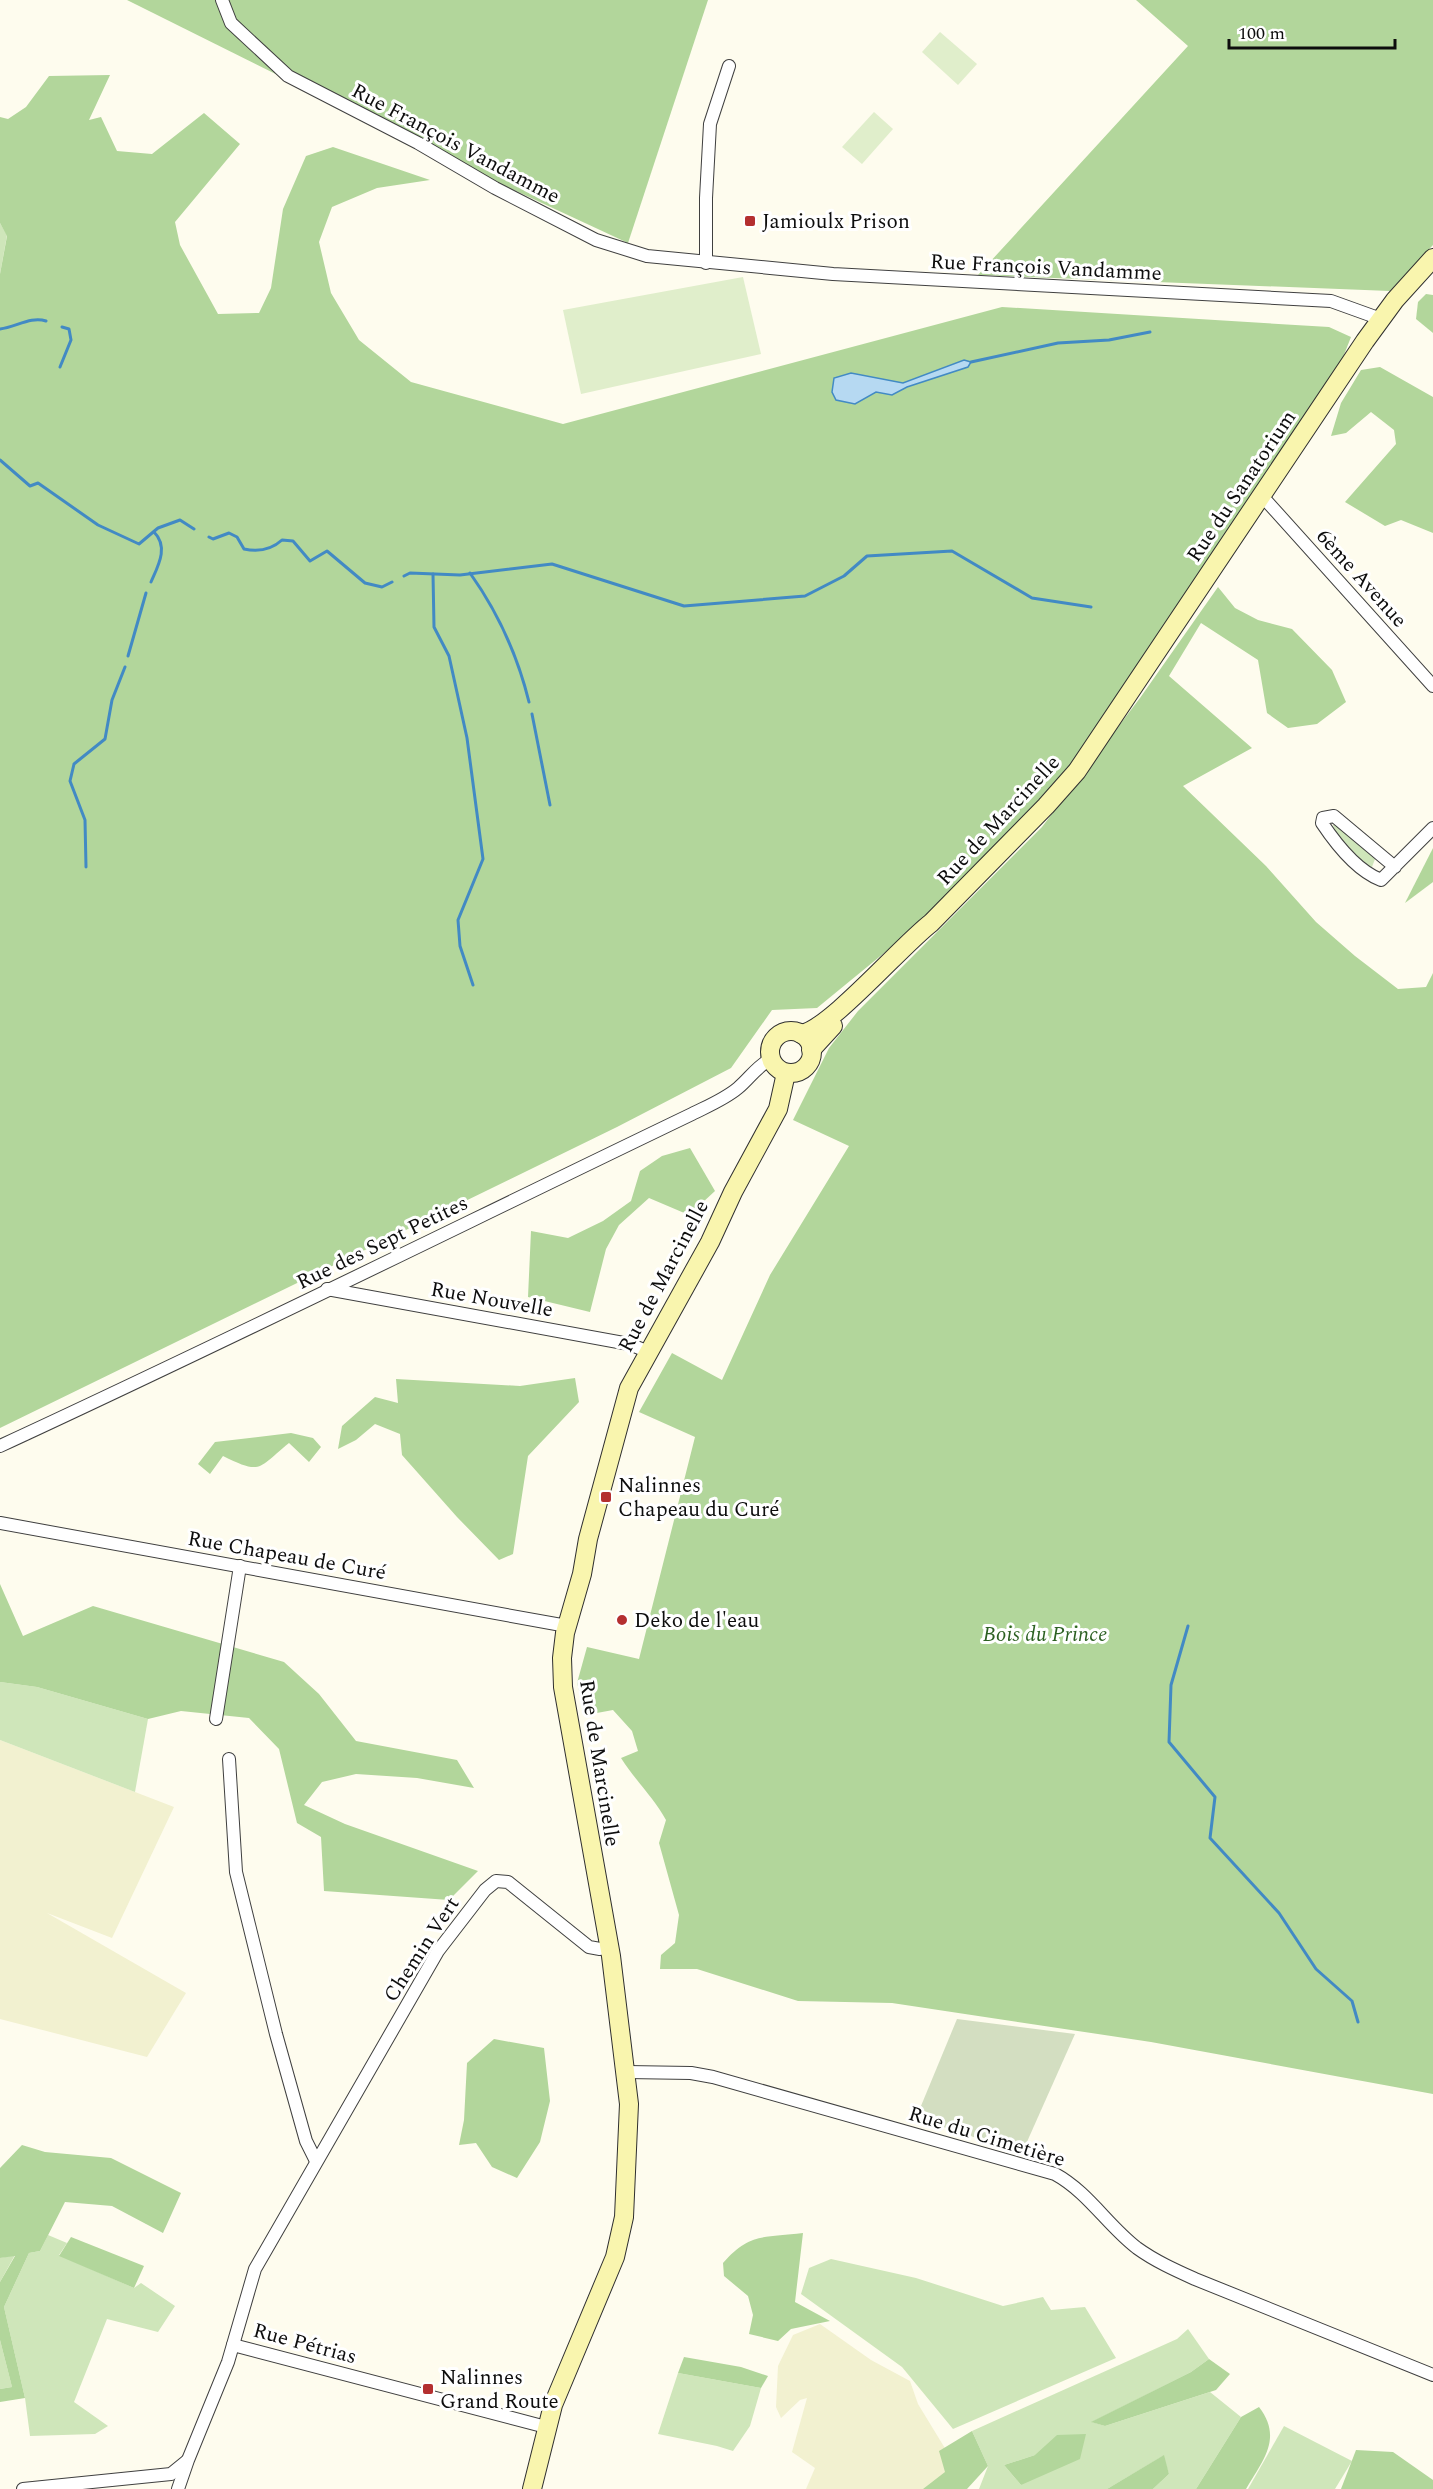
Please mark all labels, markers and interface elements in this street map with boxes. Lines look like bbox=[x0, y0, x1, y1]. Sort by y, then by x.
scale bar bbox=[1229, 12, 1396, 50]
text: 100 m bbox=[1238, 20, 1285, 47]
street label: Rue François Vandamme bbox=[346, 75, 565, 212]
place label: Jamioulx Prison bbox=[762, 206, 910, 238]
marker: Jamioulx Prison bbox=[743, 214, 757, 228]
street label: Rue François Vandamme bbox=[929, 246, 1163, 290]
street label: Rue du Sanatorium bbox=[1179, 404, 1305, 569]
street label: 6ème Avenue bbox=[1308, 522, 1414, 635]
street label: Rue de Marcinelle bbox=[930, 748, 1068, 893]
street label: Rue des Sept Petites bbox=[291, 1187, 474, 1298]
street label: Rue de Marcinelle bbox=[610, 1195, 718, 1358]
street label: Rue Nouvelle bbox=[428, 1273, 556, 1326]
place label: Nalinnes Chapeau du Curé bbox=[618, 1470, 780, 1526]
marker: Nalinnes Chapeau du Curé bbox=[599, 1490, 613, 1504]
street label: Rue Chapeau de Curé bbox=[185, 1523, 389, 1589]
place label: Deko de l'eau bbox=[634, 1605, 759, 1637]
marker: Deko de l'eau bbox=[615, 1613, 629, 1627]
park label: Bois du Prince bbox=[983, 1619, 1107, 1651]
street label: Rue de Marcinelle bbox=[570, 1677, 628, 1849]
street label: Chemin Vert bbox=[376, 1890, 468, 2009]
street label: Rue du Cimetière bbox=[904, 2098, 1069, 2176]
street label: Rue Pétrias bbox=[249, 2315, 360, 2373]
place label: Nalinnes Grand Route bbox=[440, 2362, 559, 2418]
marker: Nalinnes Grand Route bbox=[421, 2382, 435, 2396]

